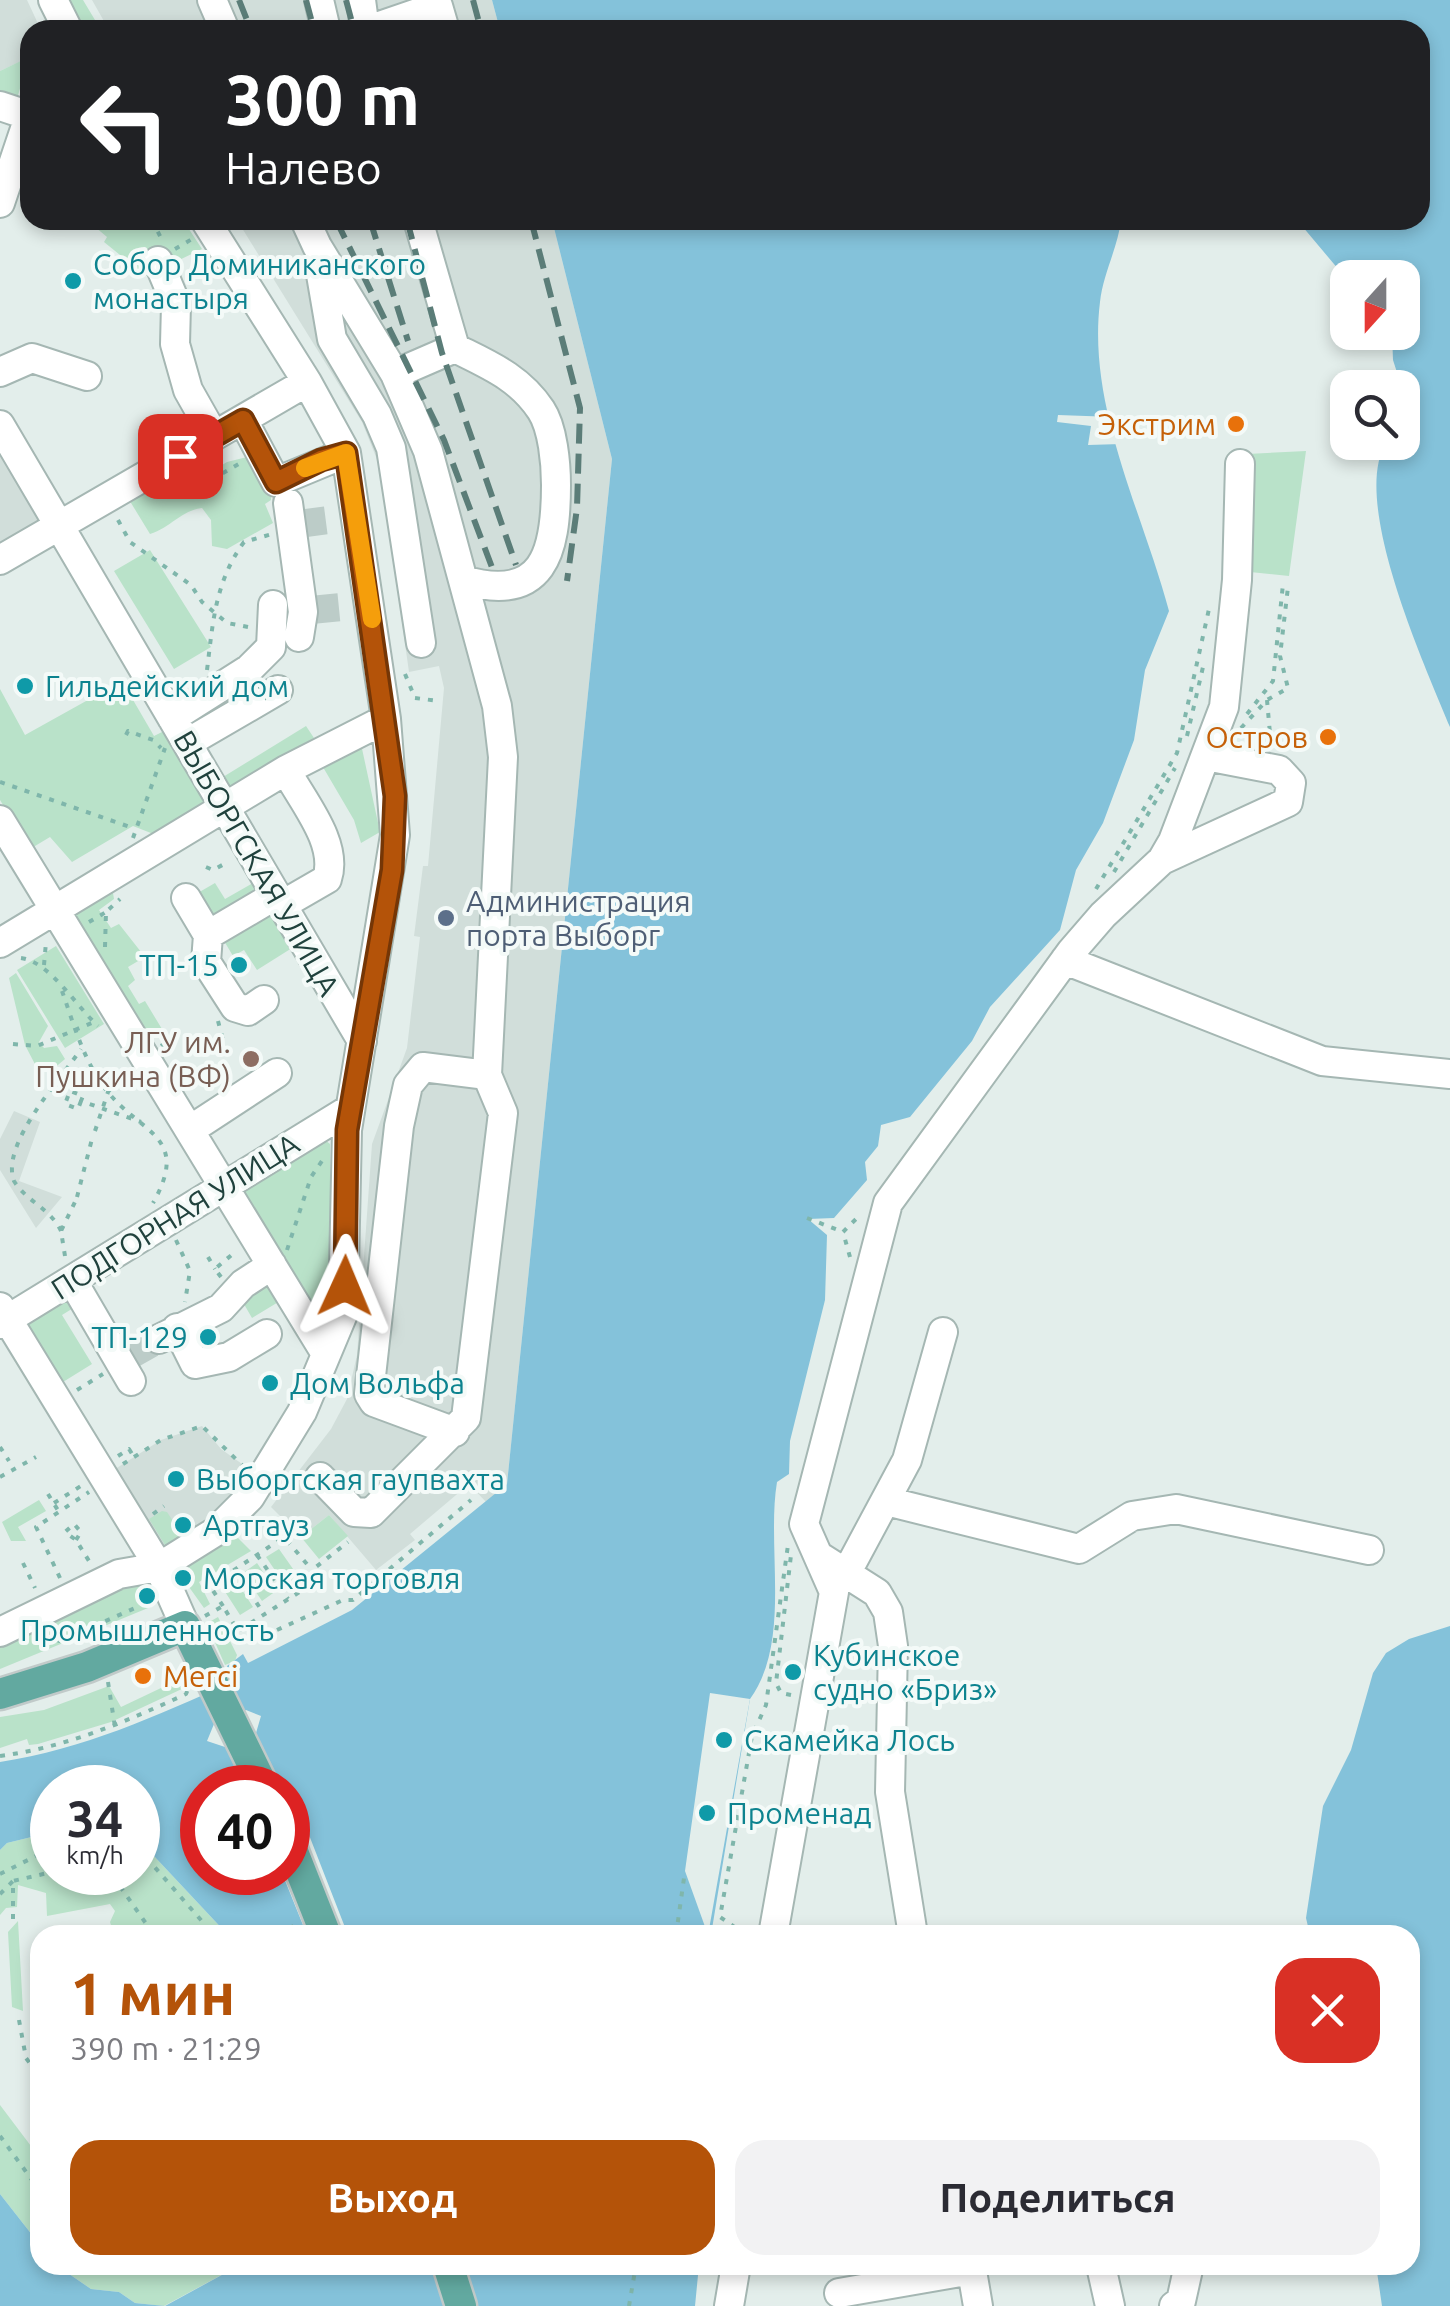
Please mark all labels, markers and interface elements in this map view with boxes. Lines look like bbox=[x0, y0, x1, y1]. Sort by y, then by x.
icon: left bbox=[60, 60, 190, 190]
text: 300 m bbox=[225, 60, 420, 138]
text: Налево bbox=[225, 142, 382, 193]
place label: Собор Доминиканского монастыря bbox=[93, 247, 426, 315]
north arrow bbox=[1330, 260, 1420, 350]
map controls bbox=[1330, 260, 1420, 460]
marker: Собор Доминиканского монастыря bbox=[62, 270, 84, 292]
button: search bbox=[1330, 370, 1420, 460]
place label: Экстрим bbox=[1098, 407, 1216, 441]
marker: Экстрим bbox=[1225, 413, 1247, 435]
pin bbox=[138, 414, 223, 499]
icon: arrive bbox=[153, 429, 208, 484]
place label: Гильдейский дом bbox=[45, 669, 289, 703]
marker: Гильдейский дом bbox=[14, 675, 36, 697]
place label: Остров bbox=[1205, 720, 1308, 754]
street label: ВЫБОРГСКАЯ УЛИЦА bbox=[167, 725, 347, 1002]
marker: Остров bbox=[1317, 726, 1339, 748]
place label: Администрация порта Выборг bbox=[466, 884, 691, 952]
marker: Администрация порта Выборг bbox=[435, 907, 457, 929]
place label: ТП-15 bbox=[139, 948, 219, 982]
marker: ТП-15 bbox=[228, 954, 250, 976]
place label: ЛГУ им. Пушкина (ВФ) bbox=[35, 1025, 231, 1093]
marker: ЛГУ им. Пушкина (ВФ) bbox=[240, 1048, 262, 1070]
street label: ПОДГОРНАЯ УЛИЦА bbox=[45, 1126, 306, 1306]
position arrow bbox=[293, 1234, 397, 1338]
place label: ТП-129 bbox=[91, 1320, 188, 1354]
marker: ТП-129 bbox=[197, 1326, 219, 1348]
place label: Дом Вольфа bbox=[290, 1366, 465, 1400]
marker: Дом Вольфа bbox=[259, 1372, 281, 1394]
place label: Выборгская гаупвахта bbox=[196, 1462, 505, 1496]
marker: Выборгская гаупвахта bbox=[165, 1468, 187, 1490]
place label: Артгауз bbox=[203, 1508, 310, 1542]
marker: Артгауз bbox=[172, 1514, 194, 1536]
place label: Морская торговля bbox=[203, 1561, 460, 1595]
marker: Морская торговля bbox=[172, 1567, 194, 1589]
marker: Промышленность bbox=[136, 1585, 158, 1607]
place label: Промышленность bbox=[20, 1613, 274, 1647]
place label: Кубинское судно «Бриз» bbox=[813, 1638, 997, 1706]
place label: Merci bbox=[163, 1659, 238, 1693]
marker: Кубинское судно «Бриз» bbox=[782, 1661, 804, 1683]
marker: Merci bbox=[132, 1665, 154, 1687]
place label: Скамейка Лось bbox=[744, 1723, 955, 1757]
marker: Скамейка Лось bbox=[713, 1729, 735, 1751]
speed limit sign: 40 bbox=[180, 1765, 310, 1895]
text: 34 bbox=[67, 1790, 123, 1846]
place label: Променад bbox=[727, 1796, 872, 1830]
marker: Променад bbox=[696, 1802, 718, 1824]
text: km/h bbox=[66, 1841, 124, 1869]
button: close bbox=[1275, 1958, 1380, 2063]
text: 1 мин bbox=[70, 1959, 235, 2026]
text: 390 m · 21:29 bbox=[70, 2030, 262, 2066]
button: Выход bbox=[70, 2140, 715, 2255]
button: Поделиться bbox=[735, 2140, 1380, 2255]

